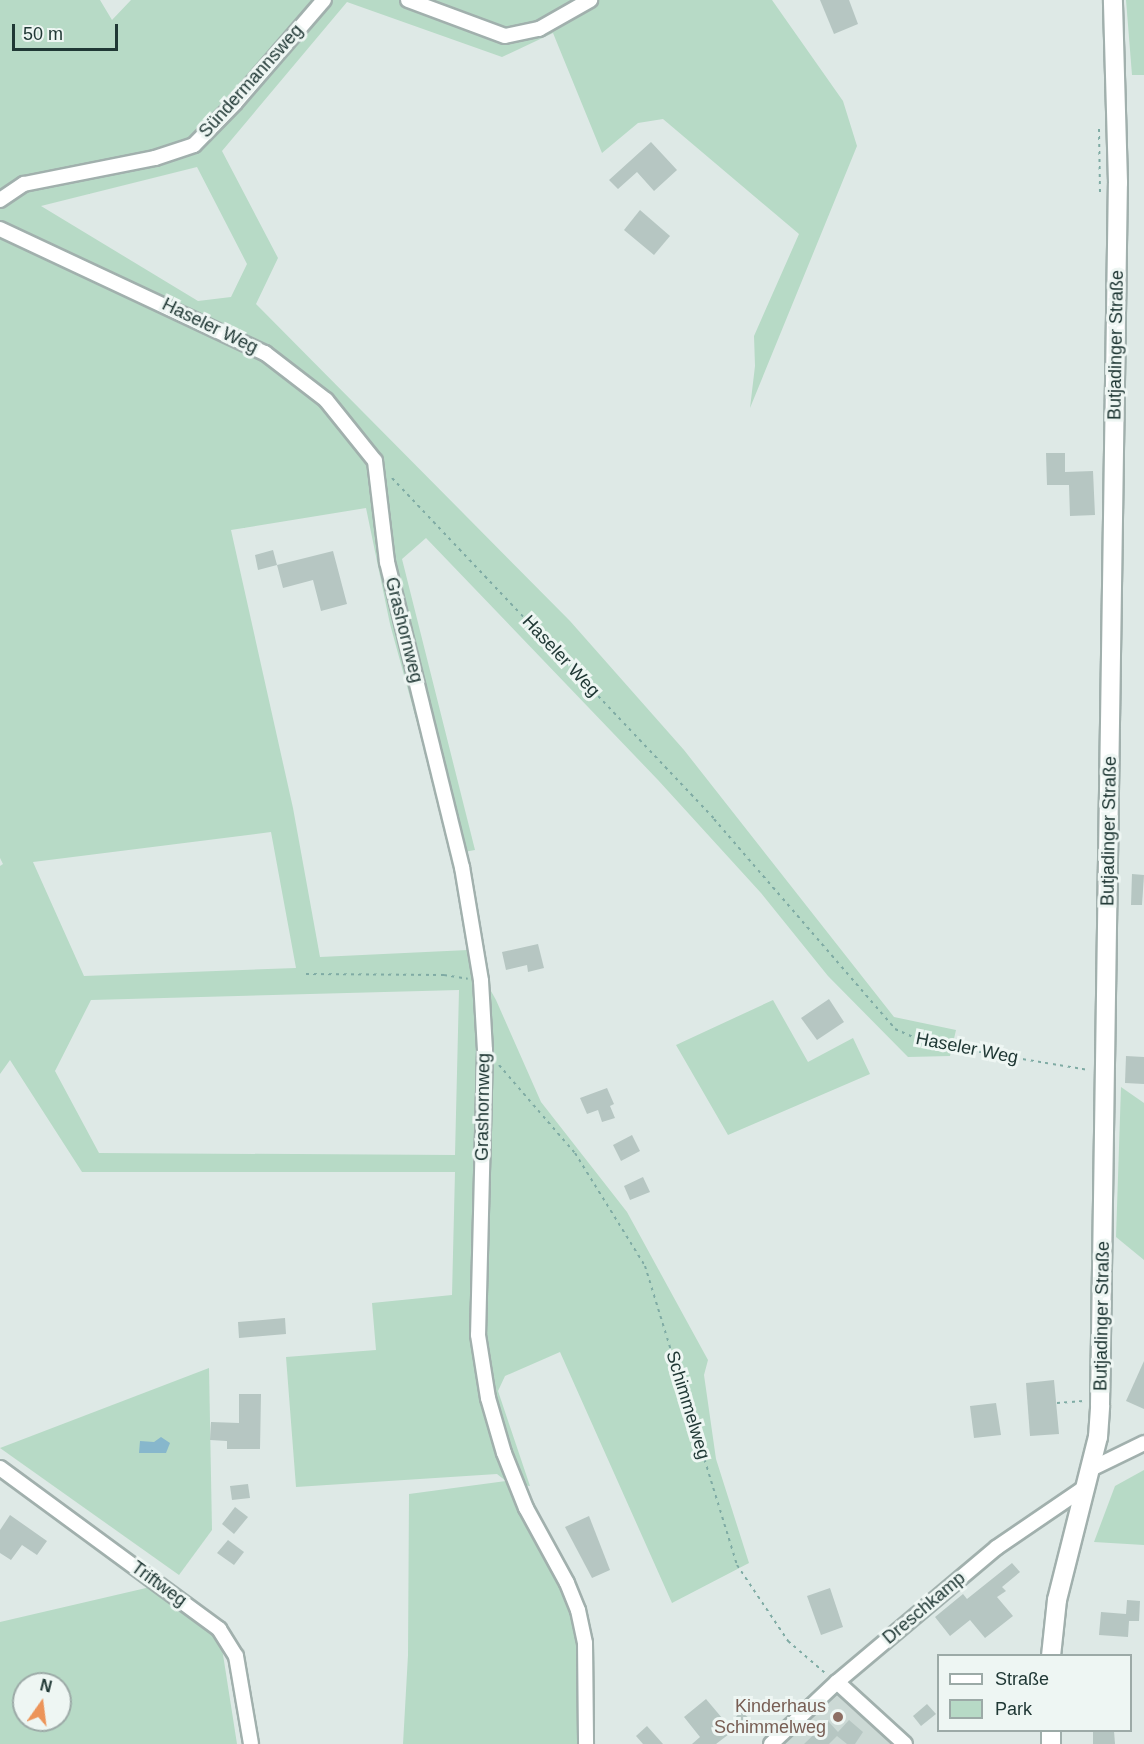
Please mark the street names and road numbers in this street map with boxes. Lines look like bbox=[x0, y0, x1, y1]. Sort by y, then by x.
street label: Sündermannsweg bbox=[194, 20, 308, 142]
street label: Butjadinger Straße bbox=[1104, 270, 1128, 420]
street label: Haseler Weg bbox=[159, 294, 261, 358]
street label: Grashornweg bbox=[380, 575, 428, 685]
street label: Haseler Weg bbox=[518, 611, 604, 701]
street label: Butjadinger Straße bbox=[1097, 756, 1121, 906]
street label: Haseler Weg bbox=[914, 1028, 1020, 1068]
street label: Grashornweg bbox=[471, 1053, 495, 1161]
street label: Butjadinger Straße bbox=[1090, 1241, 1114, 1391]
street label: Schimmelweg bbox=[661, 1348, 715, 1462]
street label: Triftweg bbox=[127, 1557, 191, 1611]
street label: Dreschkamp bbox=[878, 1567, 970, 1649]

